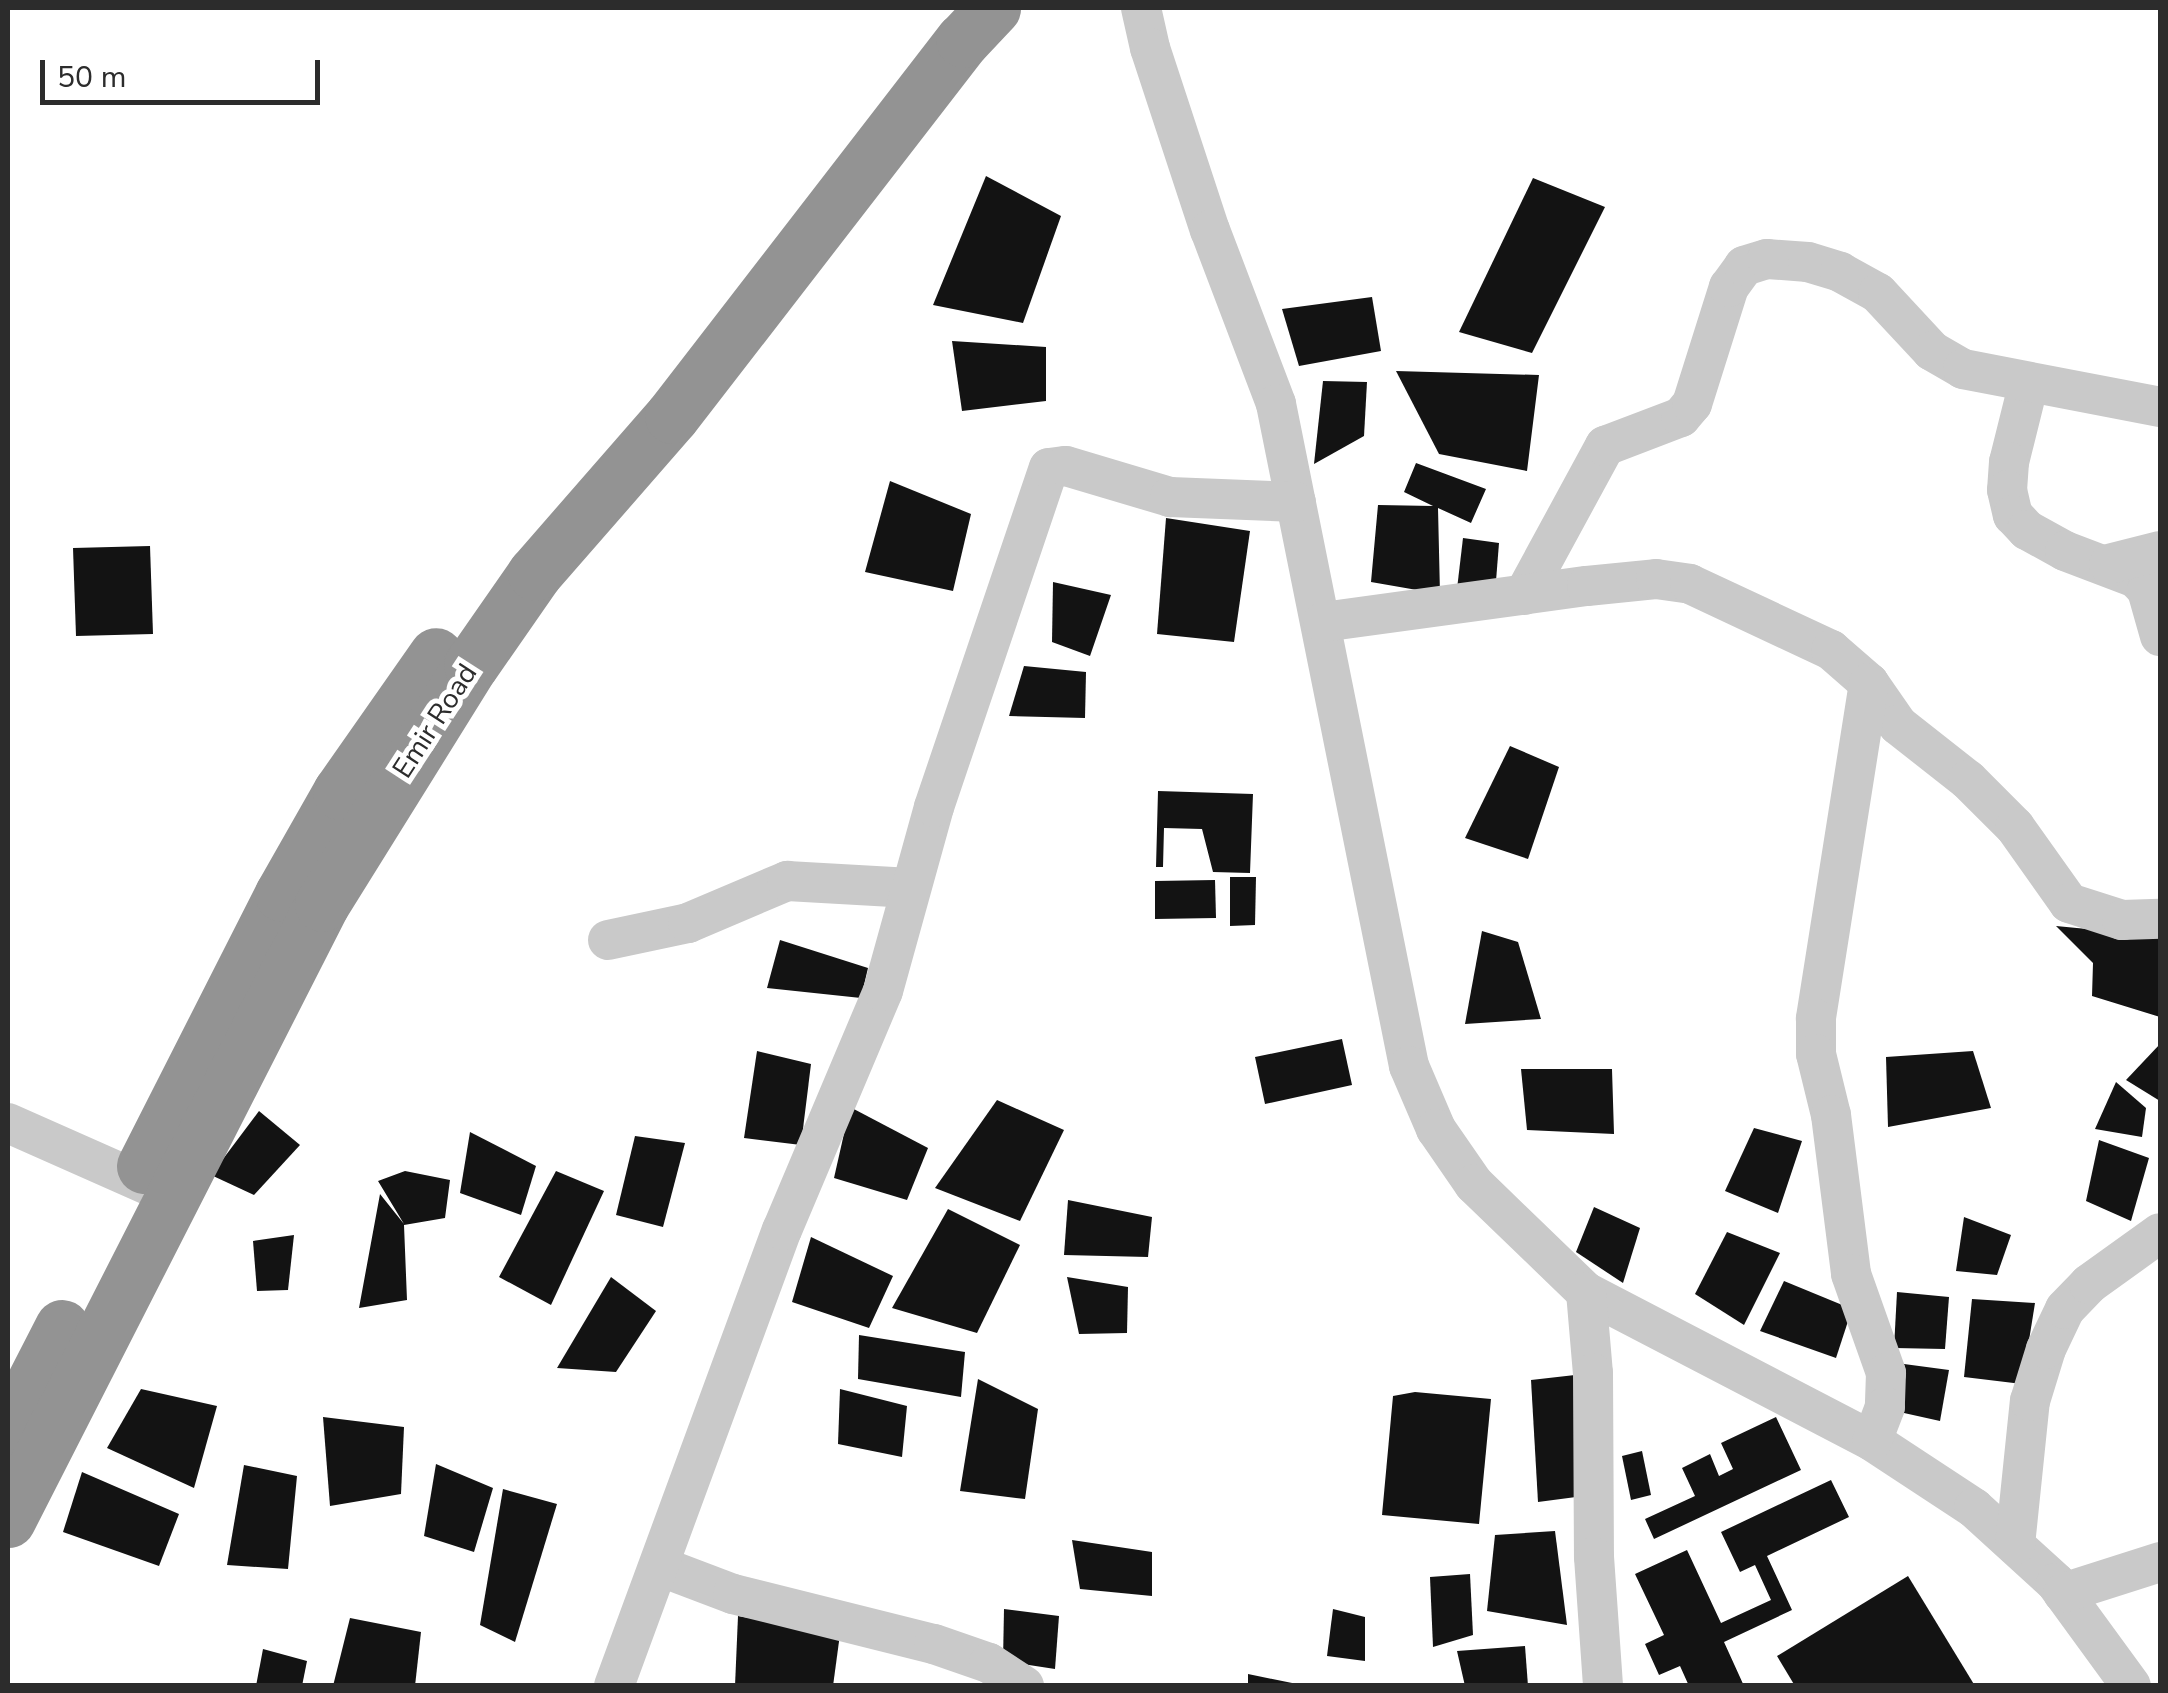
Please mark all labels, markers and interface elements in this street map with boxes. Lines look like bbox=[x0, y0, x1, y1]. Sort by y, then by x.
scale bar bbox=[45, 40, 325, 102]
text: 50 m bbox=[57, 57, 126, 98]
street label: Emir Road bbox=[386, 658, 484, 784]

